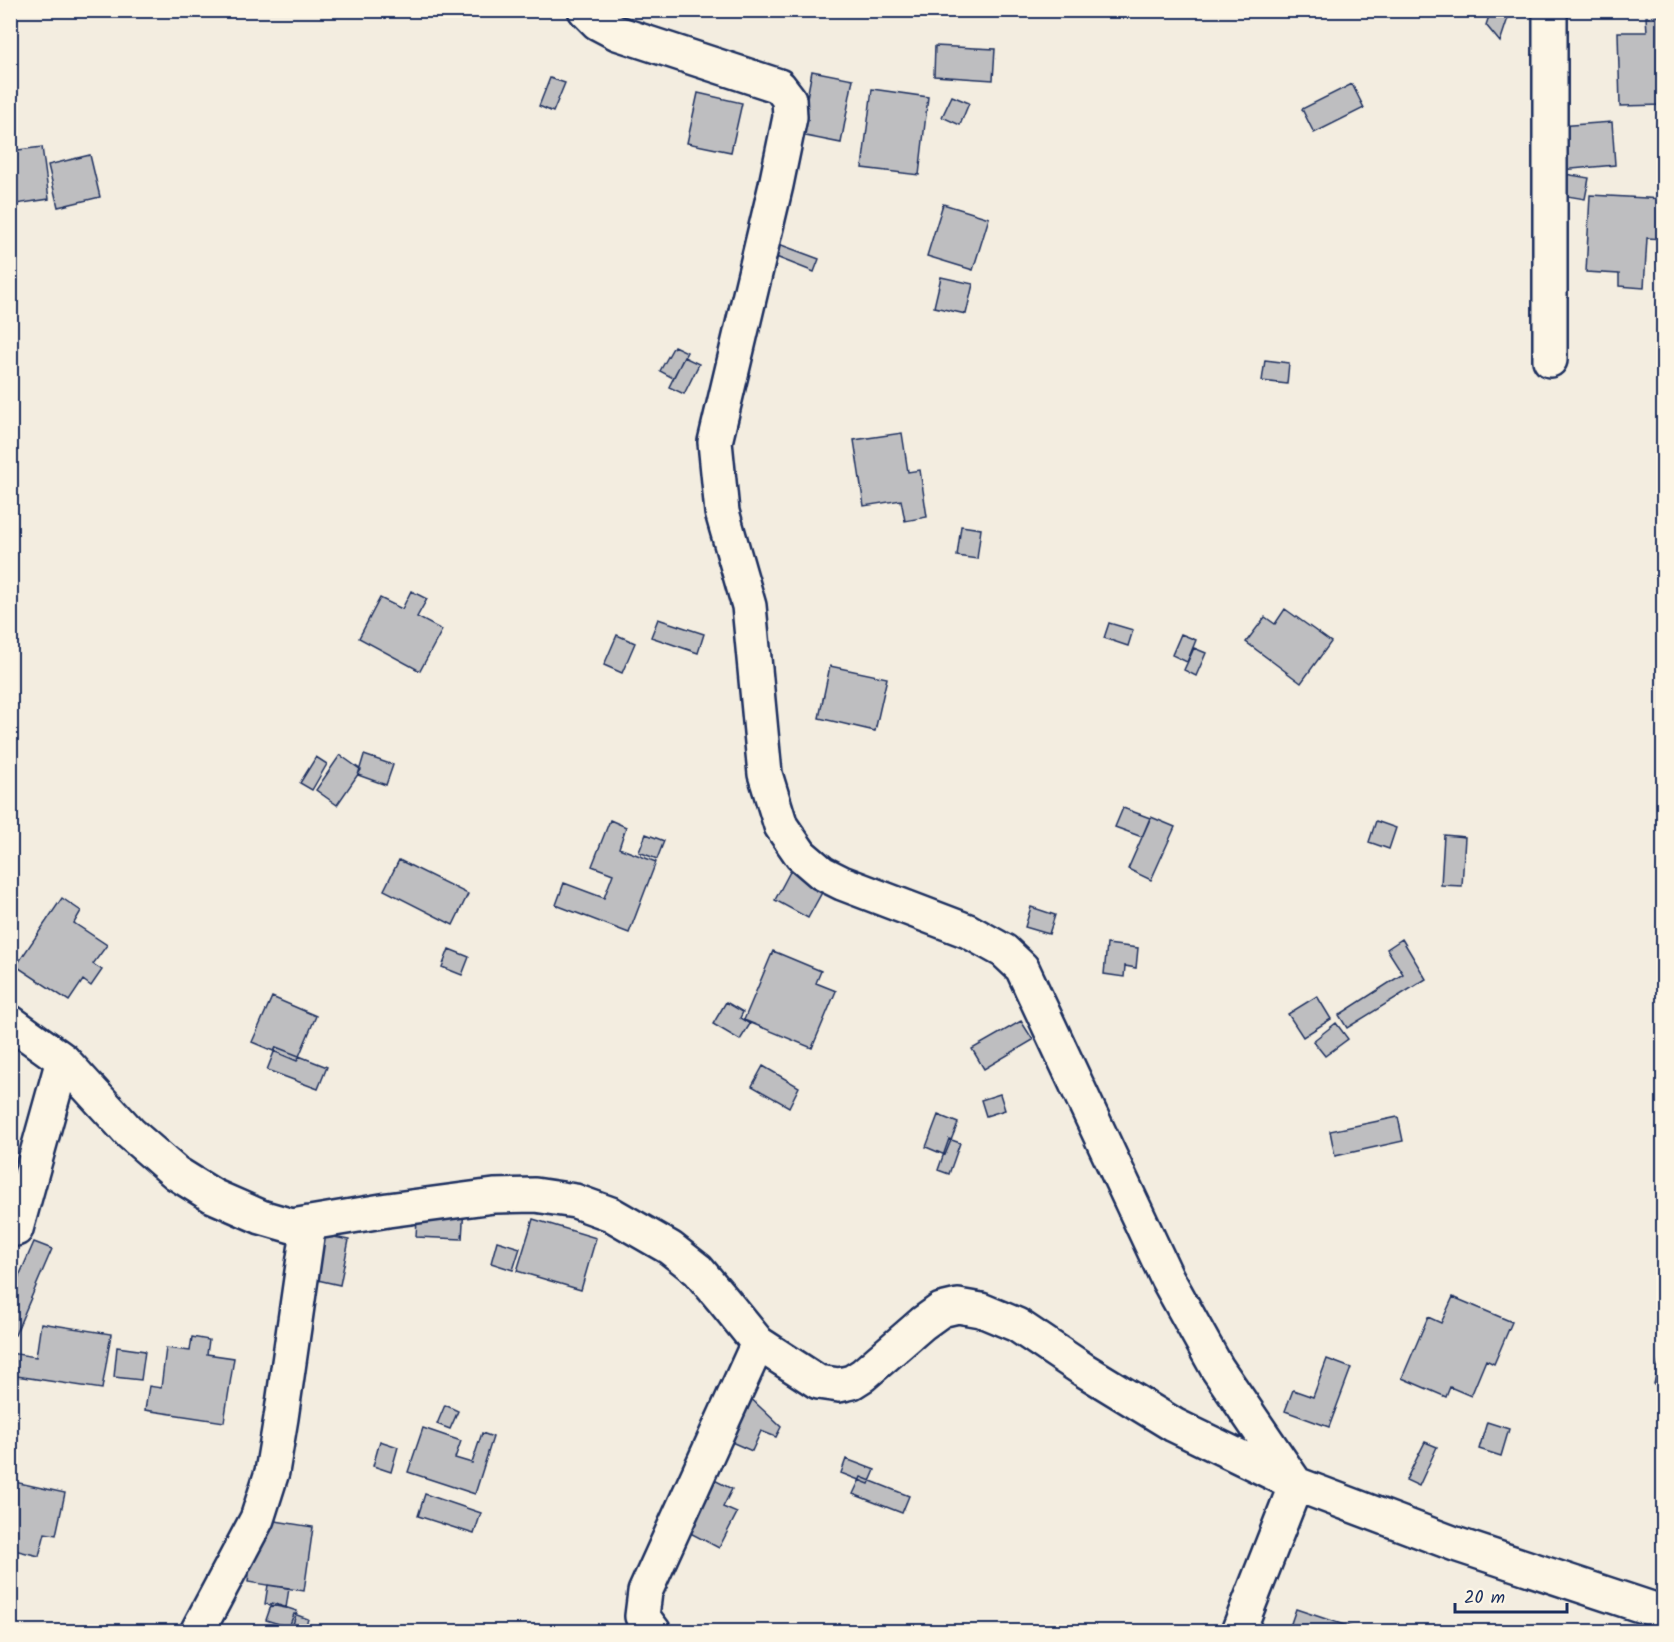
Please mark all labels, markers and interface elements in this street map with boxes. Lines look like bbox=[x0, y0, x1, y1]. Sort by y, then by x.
scale bar bbox=[1455, 1576, 1568, 1614]
text: 20 m bbox=[1464, 1584, 1505, 1613]

